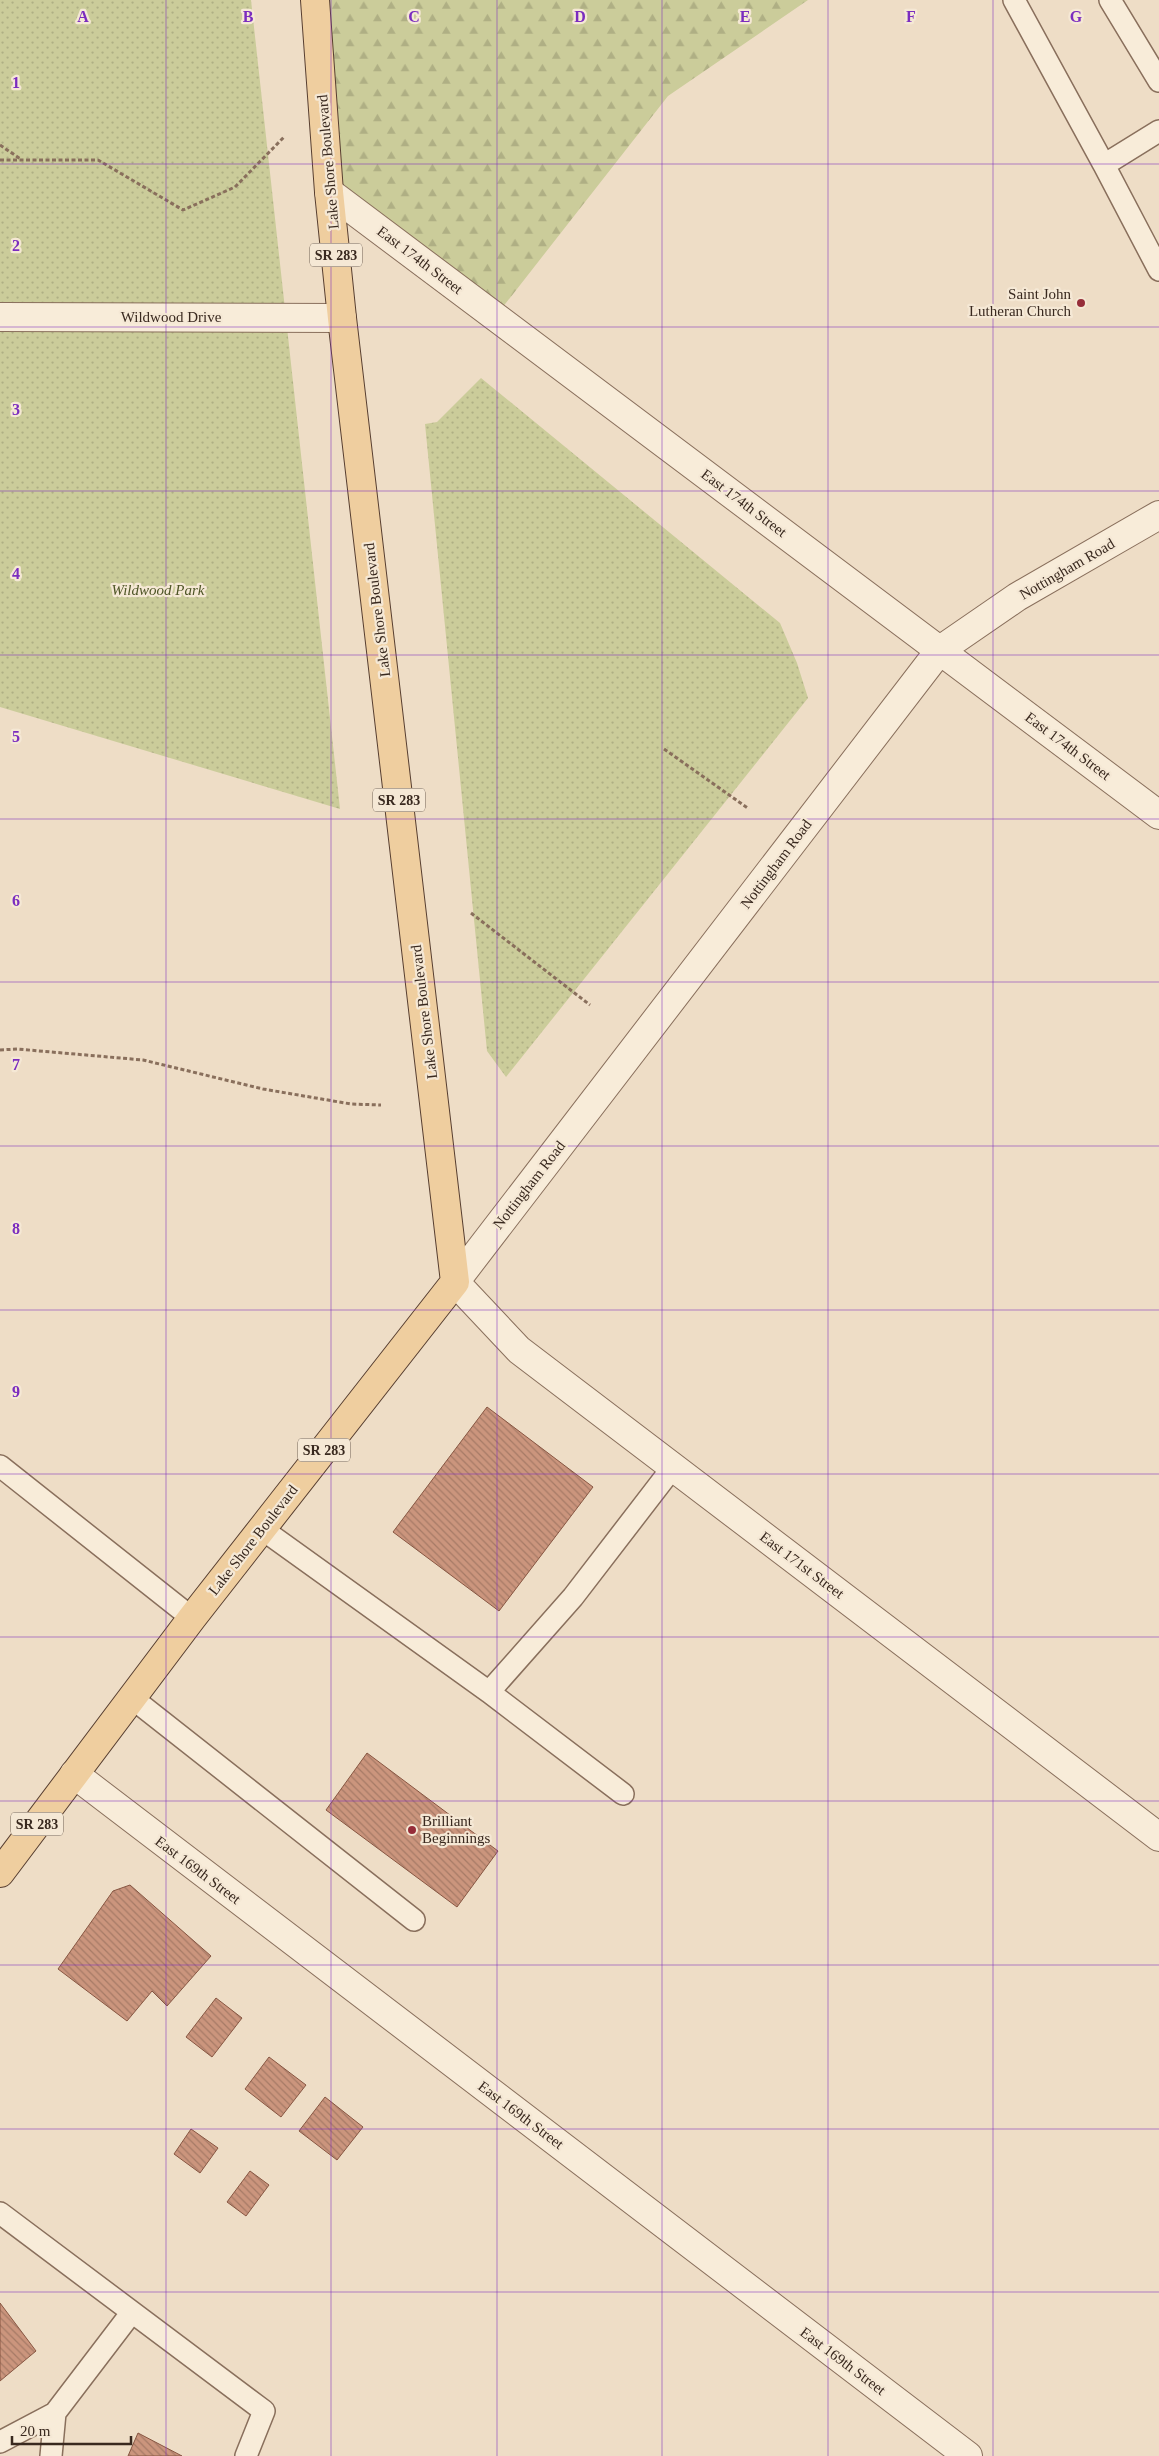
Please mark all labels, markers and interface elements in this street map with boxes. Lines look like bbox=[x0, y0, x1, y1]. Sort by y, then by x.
text: A bbox=[77, 8, 89, 25]
text: B bbox=[243, 8, 254, 25]
text: C bbox=[408, 8, 420, 25]
text: D bbox=[574, 8, 586, 25]
text: E bbox=[740, 8, 750, 25]
text: F bbox=[906, 8, 916, 25]
text: G bbox=[1070, 8, 1083, 25]
text: 1 bbox=[12, 74, 20, 91]
street label: Lake Shore Boulevard bbox=[314, 94, 342, 230]
street label: East 174th Street bbox=[374, 223, 466, 298]
text: 2 bbox=[12, 237, 20, 254]
road number: SR 283 bbox=[310, 244, 362, 266]
place label: Saint John Lutheran Church bbox=[969, 286, 1071, 319]
marker: Saint John Lutheran Church bbox=[1075, 297, 1087, 309]
street label: Wildwood Drive bbox=[121, 309, 222, 325]
text: 3 bbox=[12, 401, 20, 418]
street label: East 174th Street bbox=[698, 466, 790, 541]
street label: Nottingham Road bbox=[1017, 535, 1118, 603]
street label: Lake Shore Boulevard bbox=[361, 542, 393, 678]
text: 4 bbox=[12, 565, 20, 582]
park label: Wildwood Park bbox=[112, 582, 205, 598]
street label: East 174th Street bbox=[1022, 709, 1114, 784]
text: 5 bbox=[12, 728, 20, 745]
road number: SR 283 bbox=[373, 788, 425, 812]
street label: Nottingham Road bbox=[737, 816, 815, 912]
text: 6 bbox=[12, 892, 20, 909]
street label: Lake Shore Boulevard bbox=[408, 944, 440, 1080]
text: 7 bbox=[12, 1056, 20, 1073]
street label: Nottingham Road bbox=[490, 1137, 569, 1232]
text: 8 bbox=[12, 1220, 20, 1237]
text: 9 bbox=[12, 1383, 20, 1400]
road number: SR 283 bbox=[298, 1438, 350, 1462]
street label: Lake Shore Boulevard bbox=[205, 1482, 301, 1598]
street label: East 171st Street bbox=[757, 1528, 848, 1602]
road number: SR 283 bbox=[11, 1812, 63, 1836]
place label: Brilliant Beginnings bbox=[422, 1813, 490, 1846]
marker: Brilliant Beginnings bbox=[406, 1824, 418, 1836]
street label: East 169th Street bbox=[152, 1833, 244, 1908]
street label: East 169th Street bbox=[475, 2078, 567, 2153]
street label: East 169th Street bbox=[797, 2324, 889, 2399]
scale bar bbox=[12, 2414, 131, 2446]
text: 20 m bbox=[20, 2423, 51, 2439]

